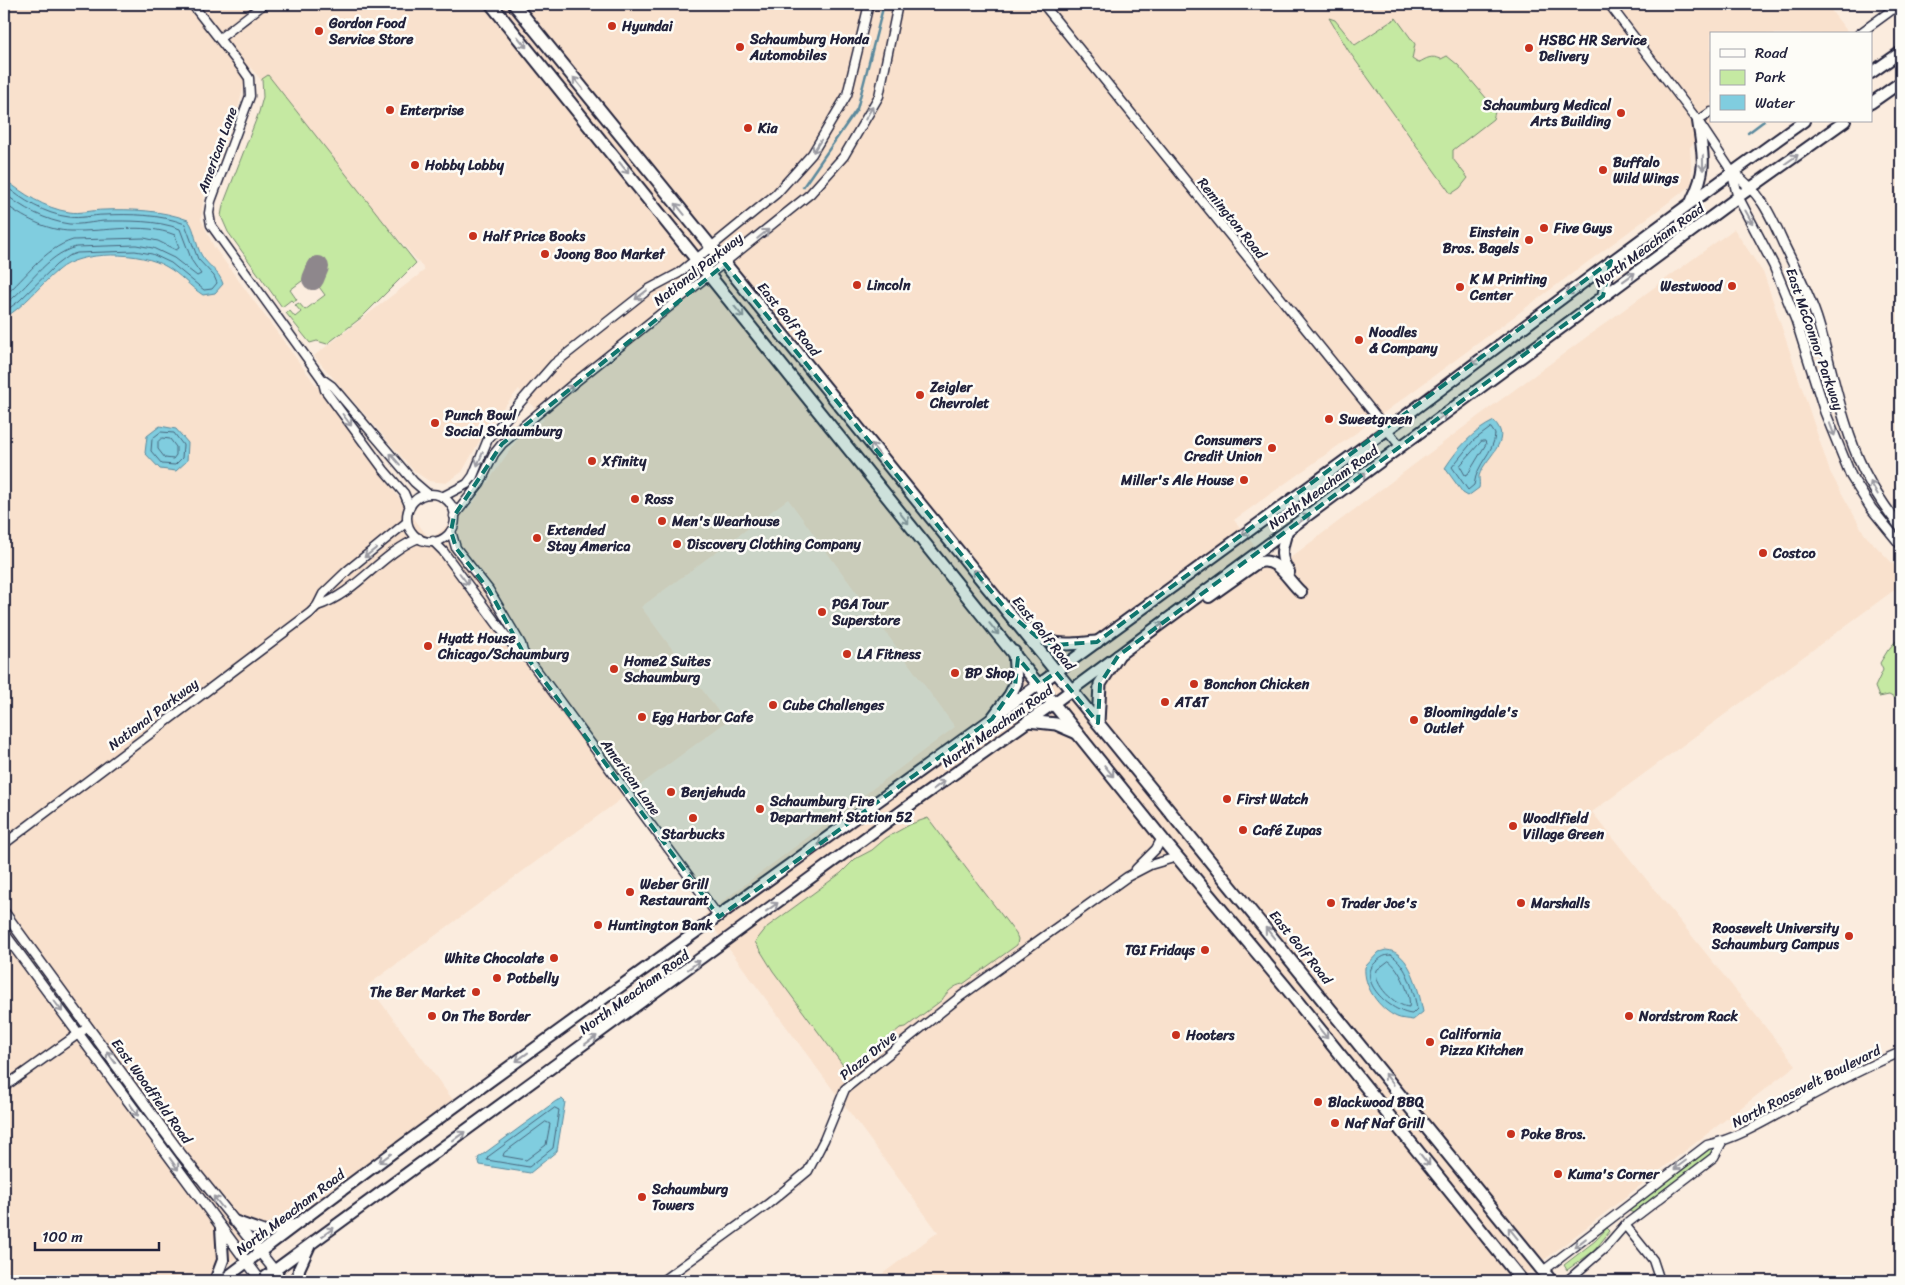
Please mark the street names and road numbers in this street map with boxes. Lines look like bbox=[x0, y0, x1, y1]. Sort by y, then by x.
street label: American Lane bbox=[190, 104, 245, 198]
street label: Remington Road bbox=[1191, 172, 1274, 266]
street label: North Meacham Road bbox=[1589, 196, 1711, 294]
street label: National Parkway bbox=[648, 226, 749, 313]
street label: East McConnor Parkway bbox=[1778, 264, 1851, 415]
street label: East Golf Road bbox=[750, 276, 828, 364]
street label: North Meacham Road bbox=[1263, 438, 1385, 536]
street label: East Golf Road bbox=[1005, 590, 1083, 678]
street label: National Parkway bbox=[102, 671, 205, 757]
street label: North Meacham Road bbox=[936, 678, 1060, 774]
street label: American Lane bbox=[593, 733, 667, 821]
street label: East Golf Road bbox=[1262, 904, 1340, 992]
street label: North Meacham Road bbox=[574, 943, 696, 1041]
street label: Plaza Drive bbox=[834, 1024, 903, 1087]
street label: East Woodfield Road bbox=[105, 1033, 200, 1151]
street label: North Roosevelt Boulevard bbox=[1727, 1037, 1887, 1135]
street label: North Meacham Road bbox=[230, 1162, 352, 1262]

